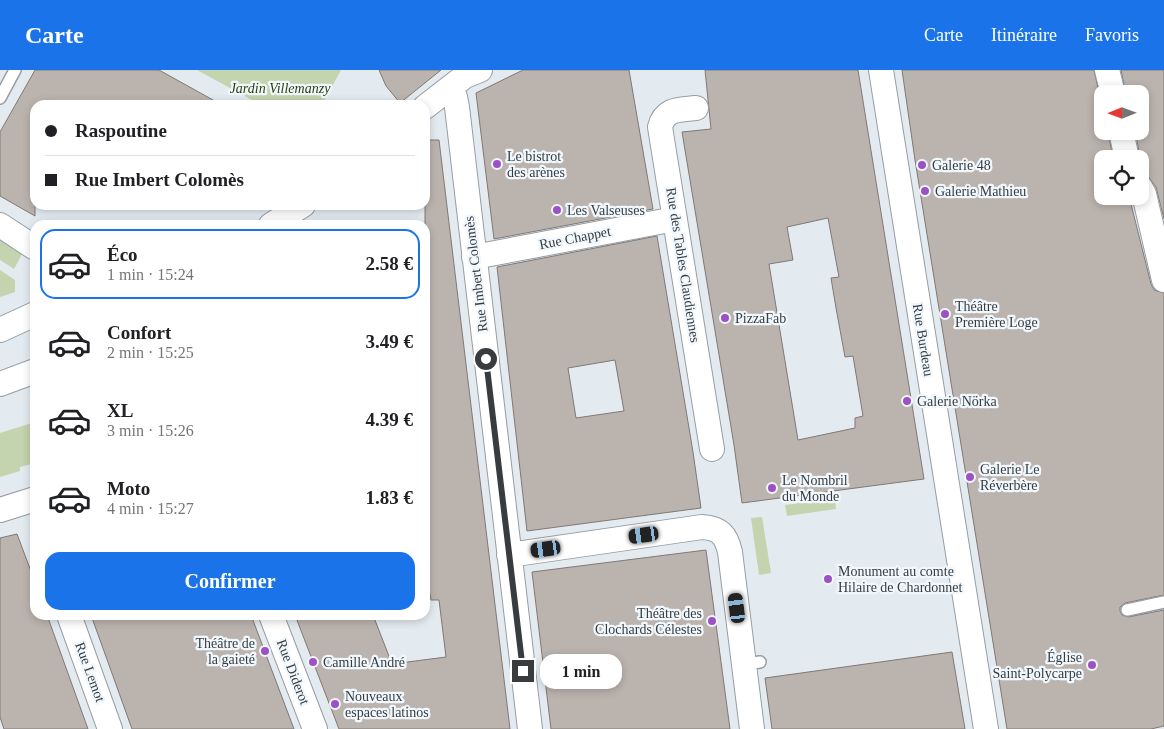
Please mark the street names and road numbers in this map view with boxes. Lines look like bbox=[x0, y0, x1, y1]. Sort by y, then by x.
street label: Rue des Tables Claudiennes bbox=[663, 186, 703, 344]
street label: Rue Imbert Colomès bbox=[461, 215, 491, 333]
street label: Rue Chappet bbox=[538, 224, 612, 252]
street label: Rue Burdeau bbox=[910, 303, 936, 377]
street label: Rue Diderot bbox=[274, 637, 312, 707]
street label: Rue Lemot bbox=[72, 640, 108, 704]

